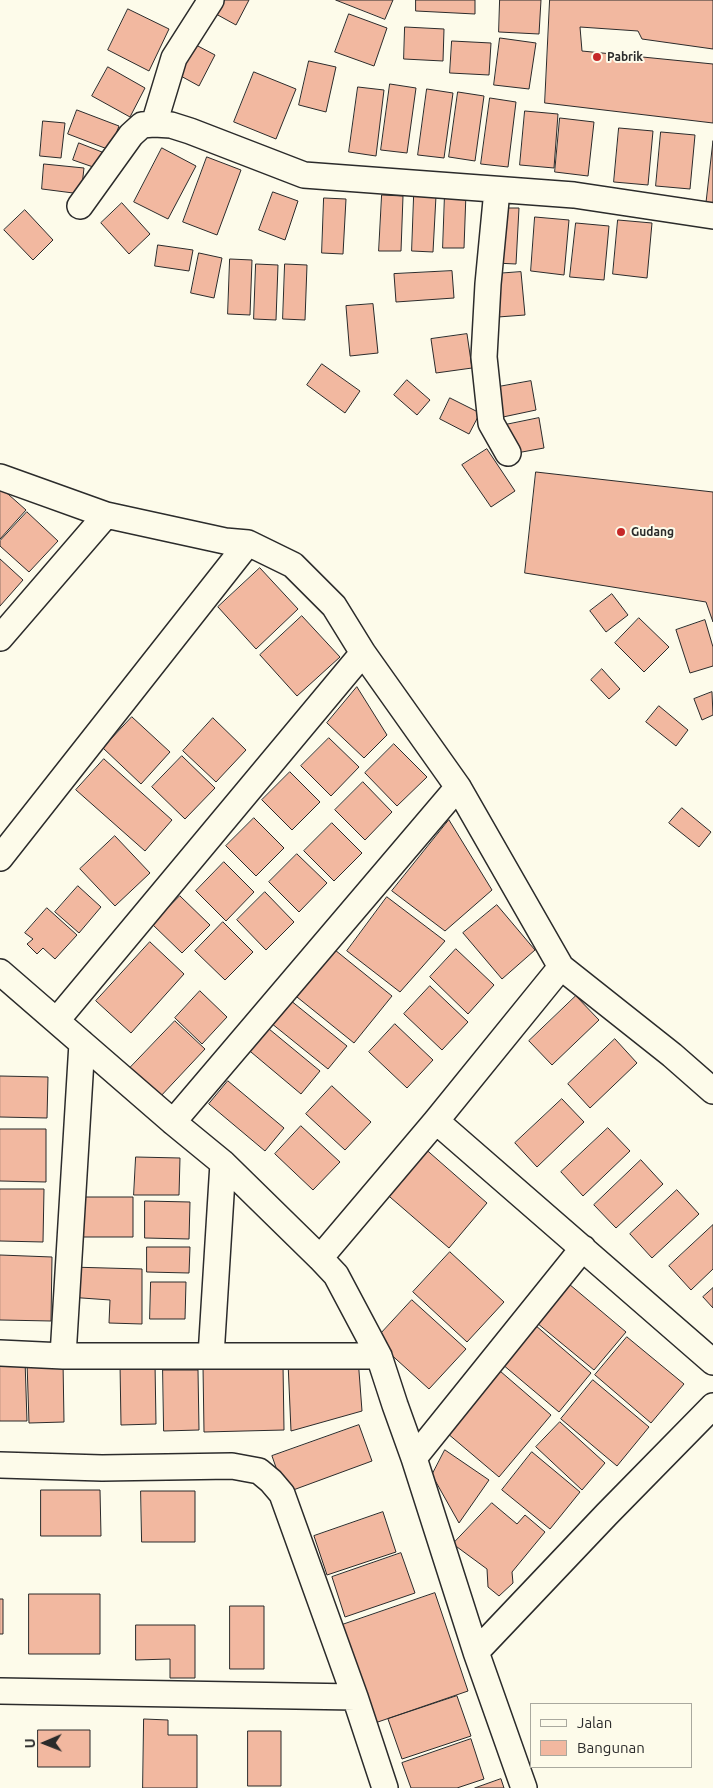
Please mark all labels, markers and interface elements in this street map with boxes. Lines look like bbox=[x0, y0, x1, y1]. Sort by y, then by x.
place label: Pabrik bbox=[607, 50, 643, 64]
marker: Pabrik bbox=[591, 51, 603, 63]
place label: Gudang bbox=[631, 525, 674, 539]
marker: Gudang bbox=[615, 526, 627, 538]
legend bbox=[530, 1703, 693, 1768]
text: Jalan bbox=[577, 1714, 612, 1731]
north arrow bbox=[20, 1718, 70, 1768]
text: U bbox=[22, 1738, 38, 1748]
text: Bangunan bbox=[577, 1739, 645, 1756]

